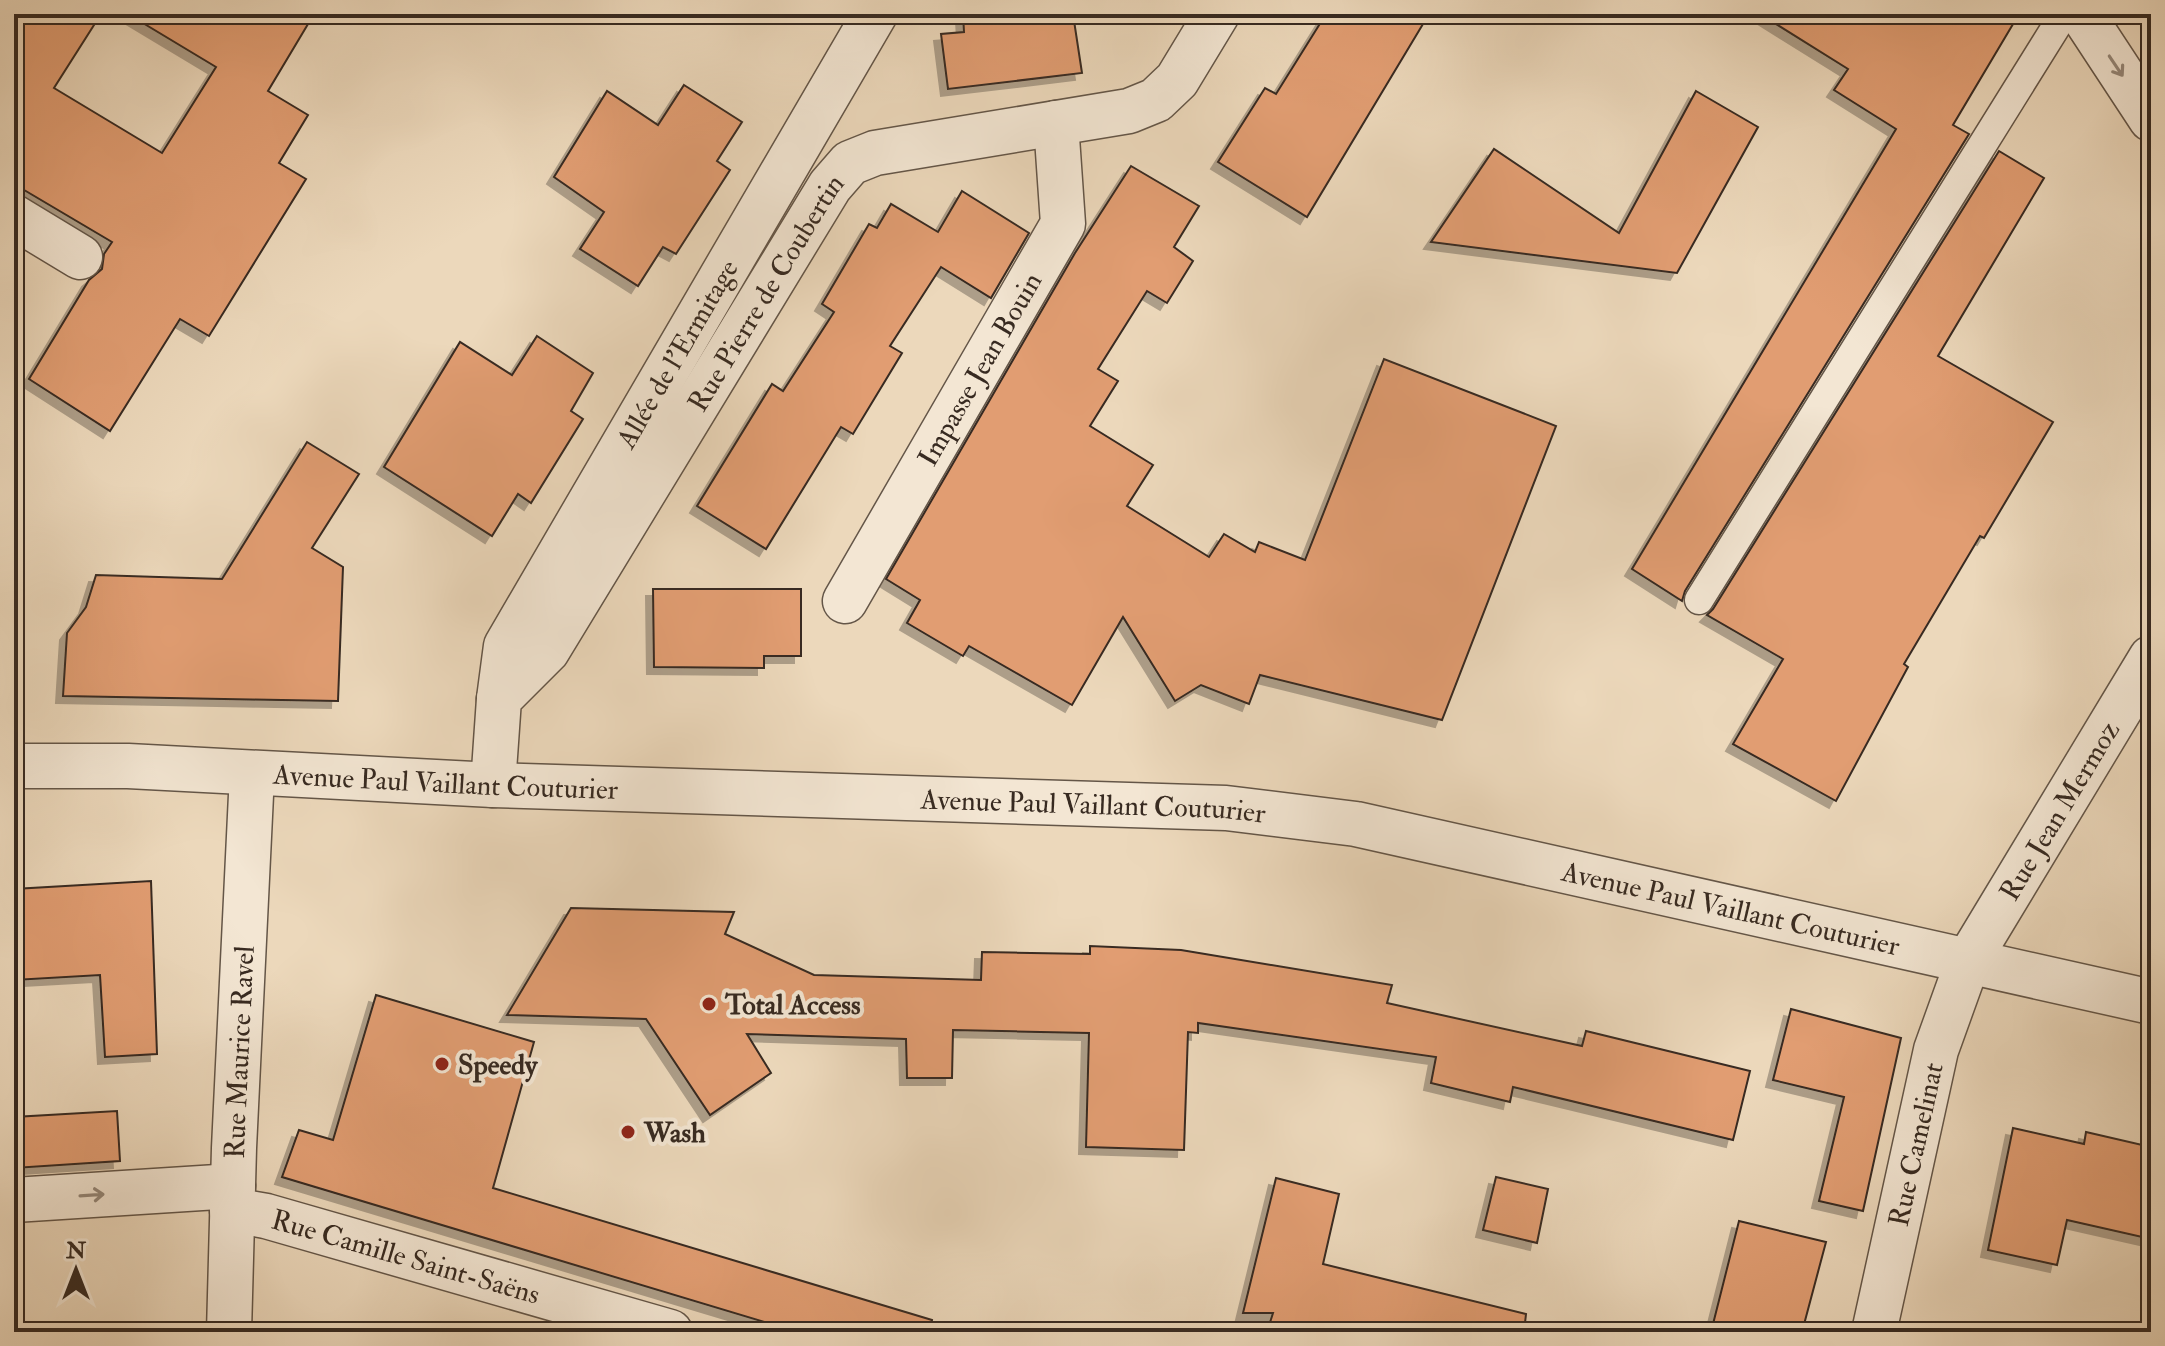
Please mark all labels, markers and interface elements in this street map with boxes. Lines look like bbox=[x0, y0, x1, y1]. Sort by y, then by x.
one-way arrow bbox=[2108, 55, 2125, 77]
street label: Rue Pierre de Coubertin bbox=[681, 167, 852, 418]
street label: Allée de l'Ermitage bbox=[609, 253, 747, 456]
street label: Impasse Jean Bouin bbox=[911, 267, 1050, 473]
street label: Rue Jean Mermoz bbox=[1993, 714, 2128, 907]
street label: Avenue Paul Vaillant Couturier bbox=[271, 758, 619, 808]
street label: Avenue Paul Vaillant Couturier bbox=[919, 782, 1268, 832]
street label: Avenue Paul Vaillant Couturier bbox=[1557, 854, 1903, 964]
street label: Rue Maurice Ravel bbox=[218, 945, 263, 1159]
place label: Total Access bbox=[724, 988, 861, 1023]
marker: Total Access bbox=[700, 995, 718, 1013]
place label: Speedy bbox=[458, 1048, 539, 1083]
marker: Speedy bbox=[433, 1055, 451, 1073]
street label: Rue Camelinat bbox=[1882, 1060, 1952, 1230]
place label: Wash bbox=[643, 1116, 706, 1151]
marker: Wash bbox=[619, 1123, 637, 1141]
one-way arrow bbox=[78, 1187, 105, 1202]
street label: Rue Camille Saint-Saëns bbox=[267, 1202, 544, 1313]
north arrow bbox=[36, 1230, 116, 1310]
text: N bbox=[65, 1237, 86, 1265]

